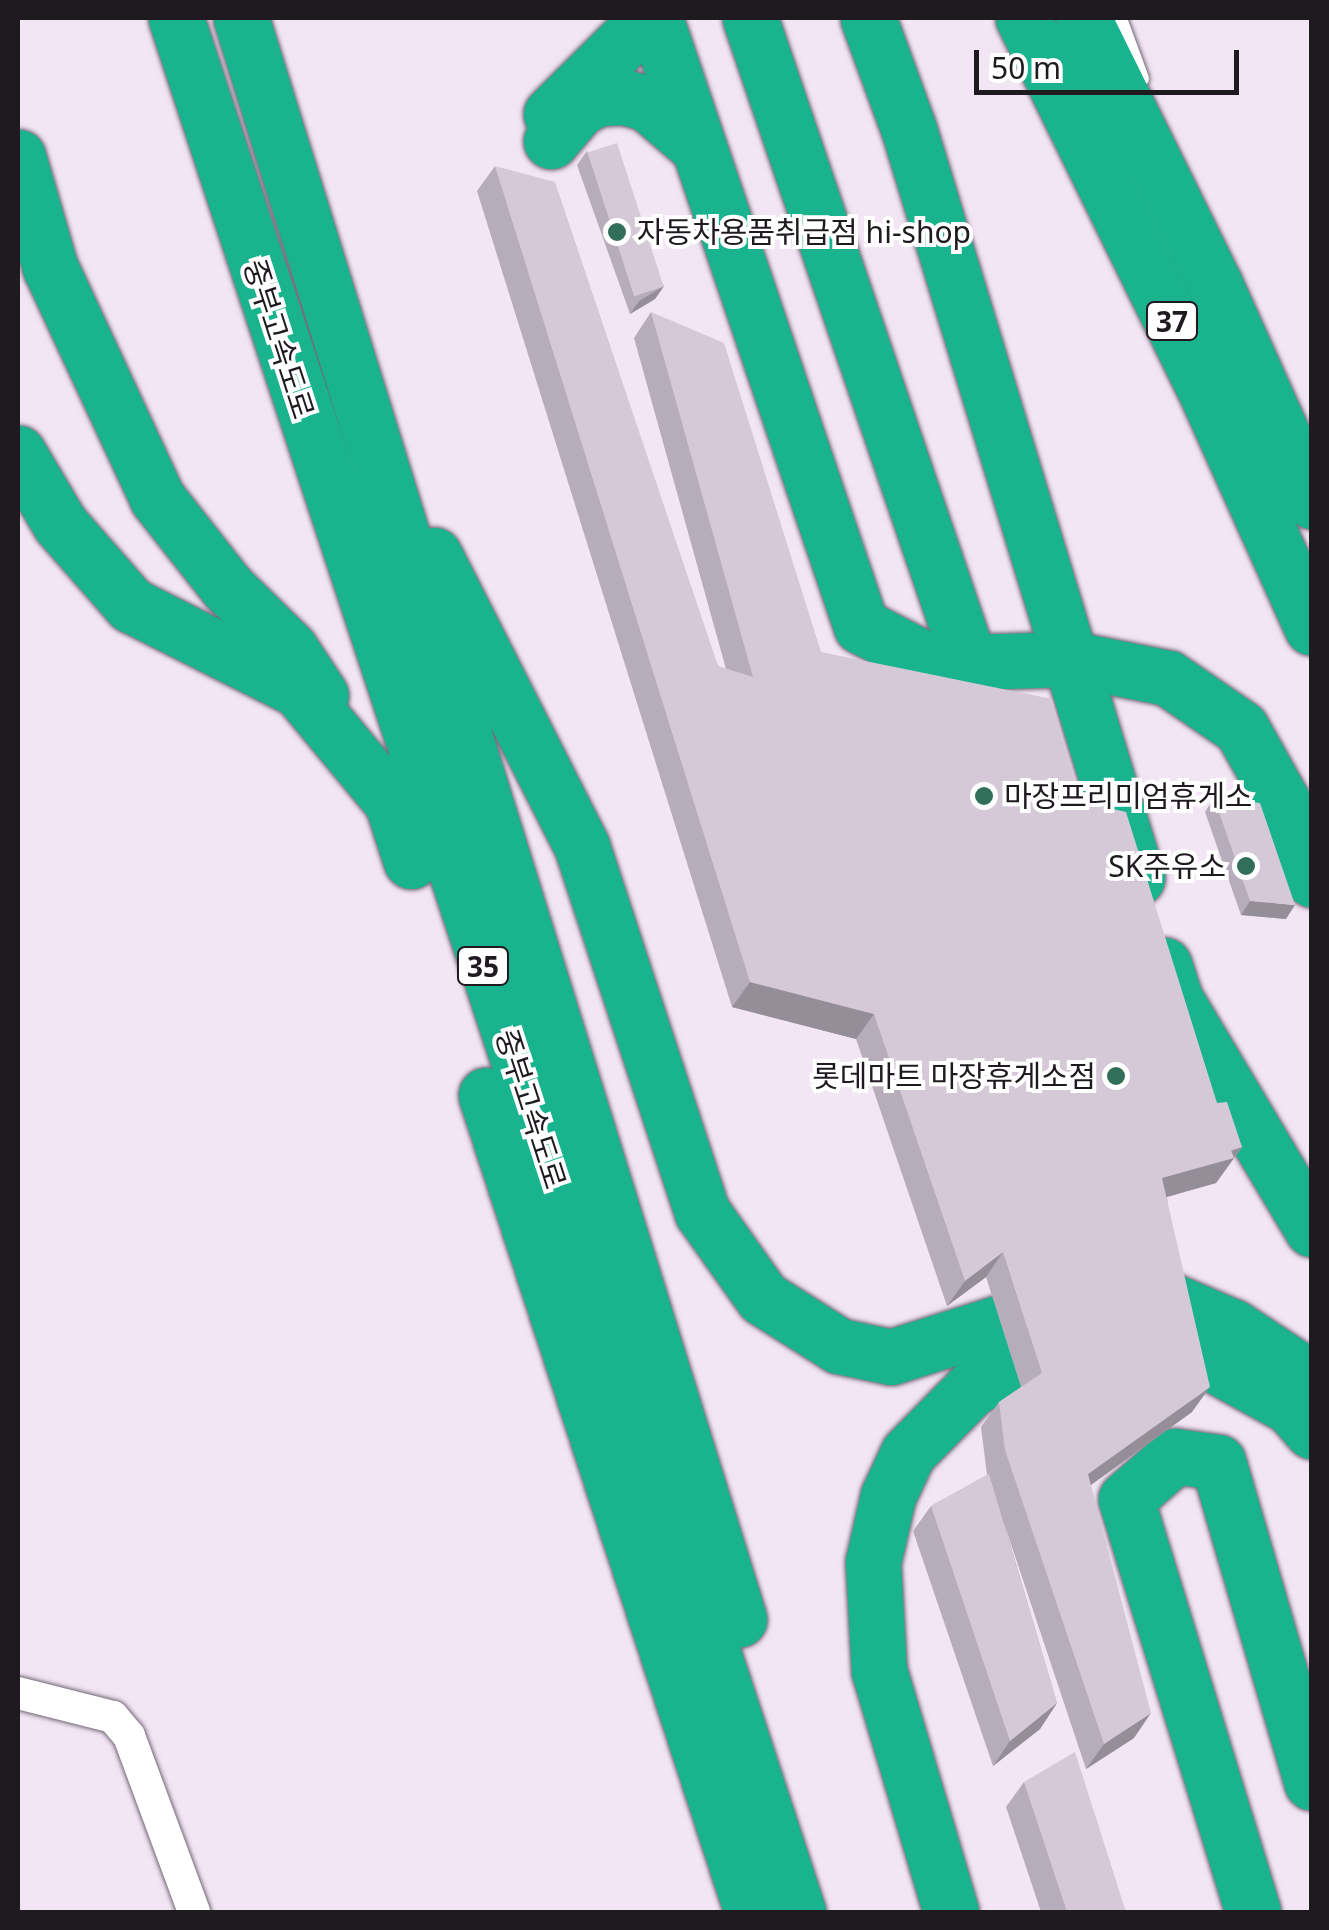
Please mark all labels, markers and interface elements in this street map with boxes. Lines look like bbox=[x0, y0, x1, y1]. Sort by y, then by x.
scale bar bbox=[979, 30, 1244, 92]
text: 50 m bbox=[991, 47, 1061, 88]
place label: 자동차용품취급점 hi-shop bbox=[637, 214, 971, 250]
marker: 자동차용품취급점 hi-shop bbox=[606, 221, 628, 243]
street label: 중부고속도로 bbox=[236, 255, 322, 423]
road number: 37 bbox=[1144, 298, 1200, 344]
place label: 마장프리미엄휴게소 bbox=[1004, 778, 1252, 814]
marker: 마장프리미엄휴게소 bbox=[973, 785, 995, 807]
place label: SK주유소 bbox=[1108, 848, 1226, 884]
marker: SK주유소 bbox=[1235, 855, 1257, 877]
road number: 35 bbox=[456, 943, 510, 989]
street label: 중부고속도로 bbox=[488, 1025, 574, 1193]
place label: 롯데마트 마장휴게소점 bbox=[812, 1058, 1096, 1094]
marker: 롯데마트 마장휴게소점 bbox=[1105, 1065, 1127, 1087]

